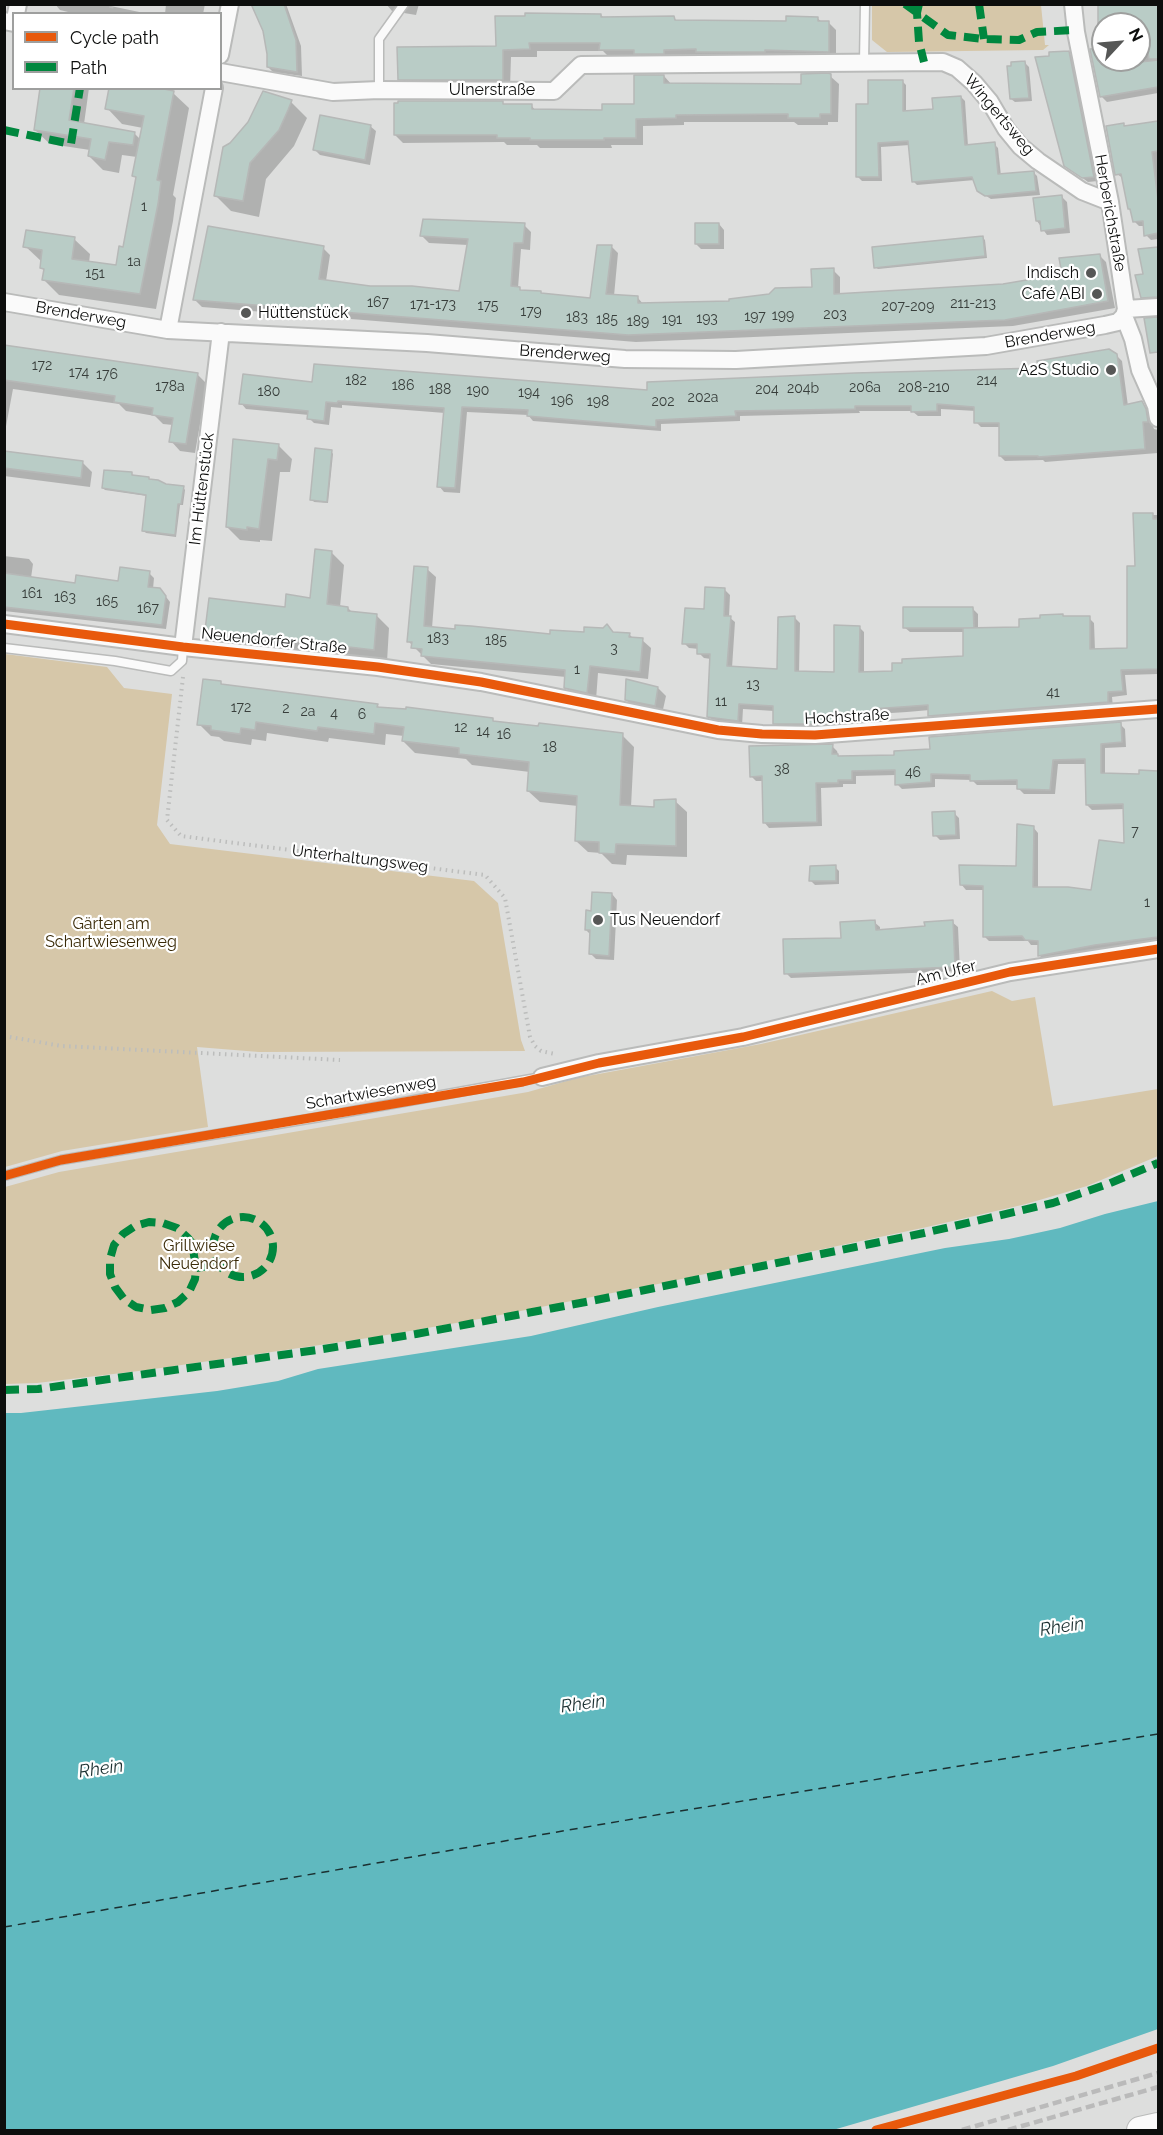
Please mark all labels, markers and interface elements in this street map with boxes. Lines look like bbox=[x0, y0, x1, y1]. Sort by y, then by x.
legend bbox=[12, 12, 222, 90]
north arrow bbox=[1091, 12, 1151, 72]
text: N bbox=[1125, 25, 1147, 44]
text: Cycle path bbox=[70, 27, 159, 48]
text: Path bbox=[70, 57, 107, 78]
street label: Wingertsweg bbox=[960, 71, 1038, 159]
street label: Ulnerstraße bbox=[449, 80, 535, 100]
street label: Herberichstraße bbox=[1090, 153, 1130, 273]
house number: 1 bbox=[141, 199, 147, 215]
house number: 1a bbox=[127, 254, 141, 270]
place label: Indisch bbox=[1026, 263, 1079, 283]
house number: 151 bbox=[85, 266, 105, 282]
marker: Indisch bbox=[1084, 266, 1098, 280]
place label: Café ABI bbox=[1021, 284, 1085, 304]
marker: Café ABI bbox=[1090, 287, 1104, 301]
house number: 167 bbox=[367, 295, 389, 311]
house number: 211-213 bbox=[950, 296, 996, 312]
house number: 171-173 bbox=[410, 297, 456, 313]
street label: Brenderweg bbox=[34, 298, 128, 332]
house number: 175 bbox=[478, 298, 498, 314]
house number: 207-209 bbox=[882, 299, 934, 315]
place label: Hüttenstück bbox=[258, 303, 348, 323]
house number: 179 bbox=[520, 304, 542, 320]
marker: Hüttenstück bbox=[239, 306, 253, 320]
house number: 203 bbox=[823, 307, 847, 323]
house number: 199 bbox=[772, 308, 794, 324]
house number: 197 bbox=[744, 309, 766, 325]
house number: 183 bbox=[566, 310, 588, 326]
house number: 193 bbox=[696, 311, 718, 327]
house number: 185 bbox=[596, 312, 618, 328]
house number: 191 bbox=[662, 312, 682, 328]
house number: 189 bbox=[627, 314, 649, 330]
street label: Brenderweg bbox=[1003, 318, 1097, 352]
street label: Brenderweg bbox=[519, 341, 611, 367]
house number: 172 bbox=[32, 358, 52, 374]
place label: A2S Studio bbox=[1019, 360, 1099, 380]
marker: A2S Studio bbox=[1104, 363, 1118, 377]
house number: 174 bbox=[69, 365, 89, 381]
house number: 176 bbox=[96, 367, 118, 383]
house number: 182 bbox=[345, 373, 367, 389]
house number: 214 bbox=[977, 373, 997, 389]
house number: 186 bbox=[392, 378, 414, 394]
house number: 178a bbox=[155, 379, 185, 395]
house number: 206a bbox=[849, 380, 881, 396]
house number: 208-210 bbox=[898, 380, 950, 396]
house number: 204b bbox=[787, 381, 819, 397]
house number: 188 bbox=[429, 382, 451, 398]
house number: 204 bbox=[755, 382, 779, 398]
house number: 190 bbox=[467, 383, 489, 399]
house number: 180 bbox=[258, 384, 280, 400]
house number: 194 bbox=[518, 385, 540, 401]
house number: 202a bbox=[688, 390, 718, 406]
house number: 196 bbox=[551, 393, 573, 409]
house number: 198 bbox=[587, 394, 609, 410]
house number: 202 bbox=[651, 394, 675, 410]
street label: Im Hüttenstück bbox=[186, 432, 218, 546]
house number: 161 bbox=[22, 586, 42, 602]
house number: 163 bbox=[54, 590, 76, 606]
house number: 165 bbox=[96, 594, 118, 610]
house number: 167 bbox=[137, 601, 159, 617]
street label: Neuendorfer Straße bbox=[200, 624, 348, 658]
house number: 183 bbox=[427, 631, 449, 647]
house number: 185 bbox=[485, 633, 507, 649]
house number: 3 bbox=[610, 641, 618, 657]
house number: 1 bbox=[574, 662, 580, 678]
house number: 13 bbox=[746, 677, 760, 693]
house number: 41 bbox=[1046, 685, 1060, 701]
house number: 11 bbox=[715, 694, 727, 710]
house number: 172 bbox=[231, 700, 251, 716]
house number: 2 bbox=[282, 701, 290, 717]
house number: 2a bbox=[301, 704, 315, 720]
street label: Hochstraße bbox=[804, 705, 890, 729]
house number: 4 bbox=[330, 706, 338, 722]
house number: 6 bbox=[358, 707, 366, 723]
house number: 12 bbox=[454, 720, 468, 736]
house number: 14 bbox=[476, 724, 490, 740]
house number: 16 bbox=[497, 727, 511, 743]
house number: 18 bbox=[543, 740, 557, 756]
house number: 38 bbox=[774, 762, 790, 778]
house number: 46 bbox=[905, 765, 921, 781]
house number: 7 bbox=[1131, 824, 1139, 840]
street label: Unterhaltungsweg bbox=[291, 841, 429, 877]
house number: 1 bbox=[1144, 895, 1150, 911]
place label: Tus Neuendorf bbox=[610, 910, 720, 930]
marker: Tus Neuendorf bbox=[591, 913, 605, 927]
park label: Gärten am Schartwiesenweg bbox=[45, 914, 177, 952]
street label: Am Ufer bbox=[914, 956, 978, 990]
street label: Schartwiesenweg bbox=[304, 1072, 438, 1114]
park label: Grillwiese Neuendorf bbox=[159, 1236, 239, 1274]
water label: Rhein bbox=[1038, 1613, 1086, 1641]
water label: Rhein bbox=[559, 1690, 607, 1718]
water label: Rhein bbox=[77, 1755, 125, 1783]

